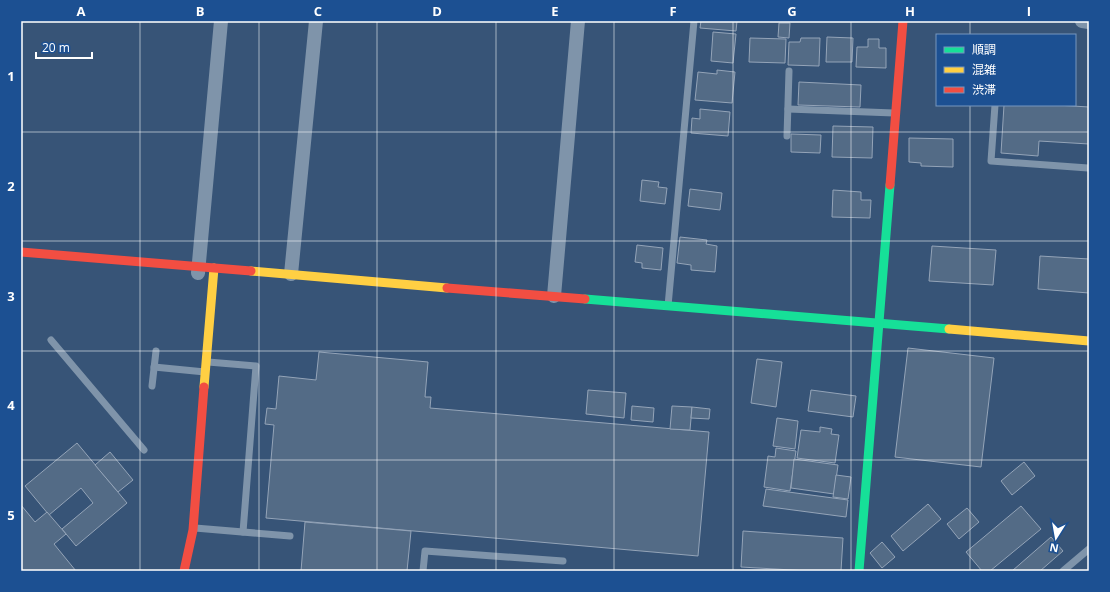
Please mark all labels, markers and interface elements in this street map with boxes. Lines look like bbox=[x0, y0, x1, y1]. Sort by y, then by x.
text: A bbox=[77, 2, 86, 20]
text: B bbox=[196, 2, 205, 20]
text: C bbox=[314, 2, 322, 20]
text: D bbox=[432, 2, 442, 20]
text: E bbox=[551, 2, 559, 20]
text: F bbox=[669, 2, 677, 20]
text: G bbox=[787, 2, 797, 20]
text: H bbox=[905, 2, 915, 20]
text: I bbox=[1027, 2, 1031, 20]
scale bar bbox=[36, 34, 92, 60]
legend bbox=[936, 34, 1076, 106]
text: 20 m bbox=[42, 39, 70, 56]
text: 順調 bbox=[972, 41, 996, 58]
text: 混雑 bbox=[972, 61, 996, 78]
text: 1 bbox=[7, 67, 15, 85]
text: 渋滞 bbox=[972, 81, 996, 98]
text: 2 bbox=[7, 177, 15, 195]
text: 3 bbox=[7, 287, 15, 305]
text: 4 bbox=[7, 396, 15, 414]
text: 5 bbox=[7, 506, 15, 524]
north arrow bbox=[1036, 518, 1076, 558]
text: N bbox=[1048, 540, 1060, 557]

